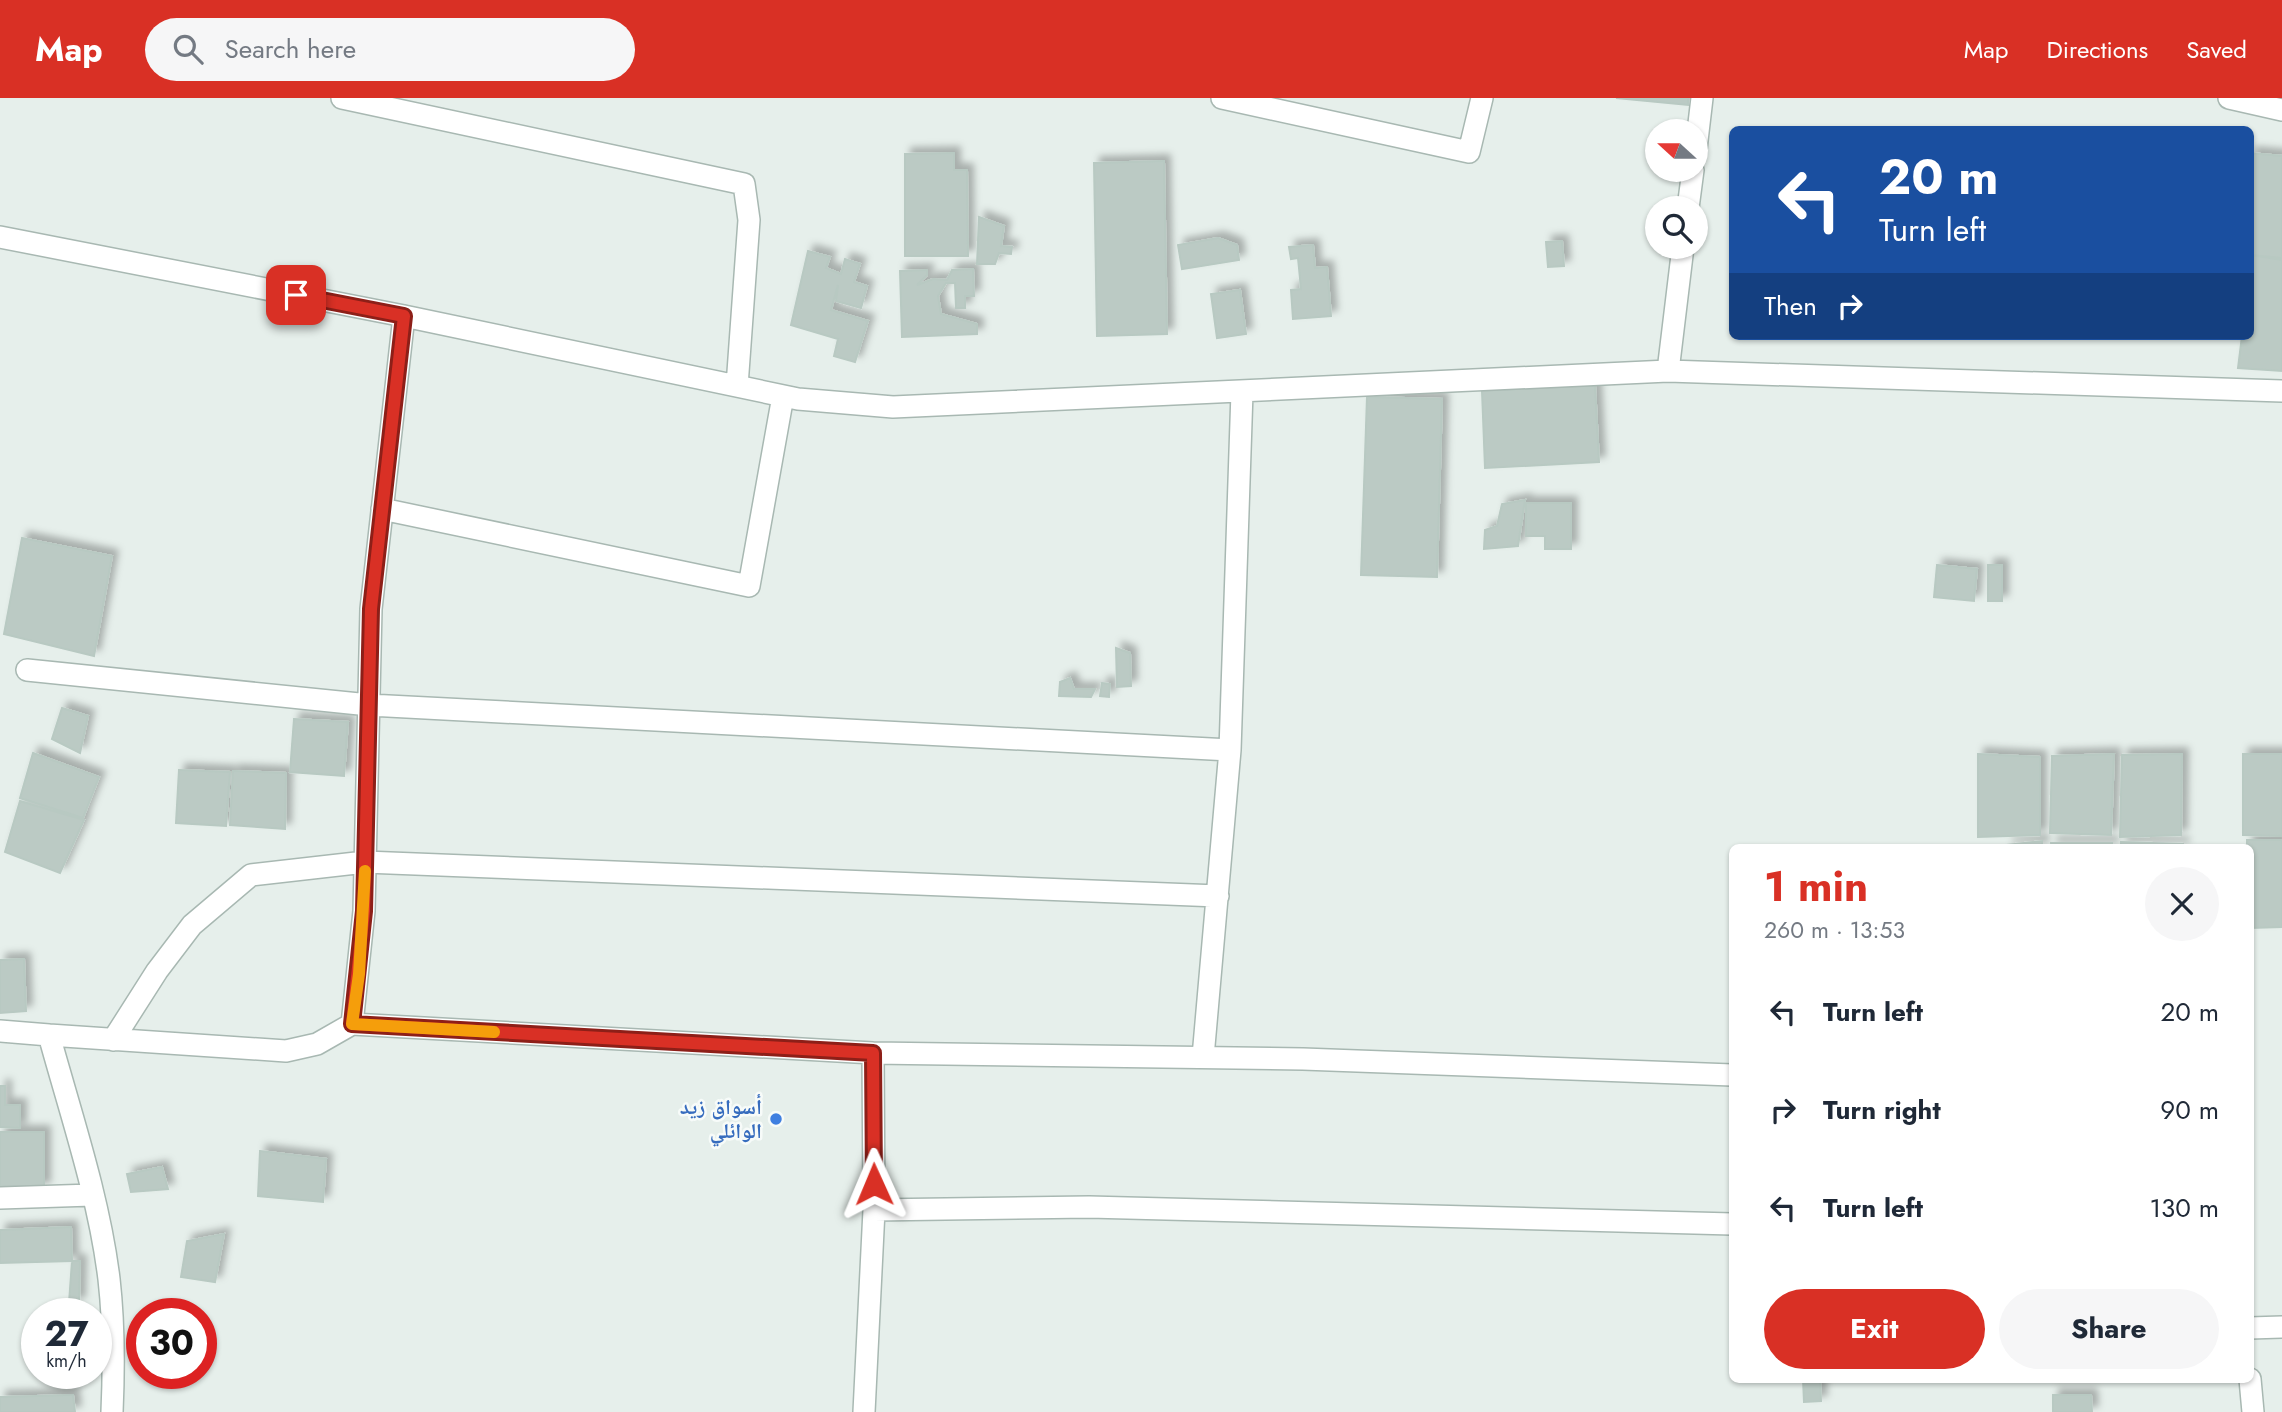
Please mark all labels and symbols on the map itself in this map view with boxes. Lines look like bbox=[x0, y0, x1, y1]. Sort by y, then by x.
north arrow bbox=[1645, 119, 1708, 182]
pin bbox=[266, 265, 326, 325]
place label: أسواق زيد الوائلي bbox=[680, 1092, 762, 1147]
marker: أسواق زيد الوائلي bbox=[768, 1111, 784, 1127]
position arrow bbox=[837, 1147, 911, 1221]
speed limit sign: 30 bbox=[126, 1298, 217, 1389]

